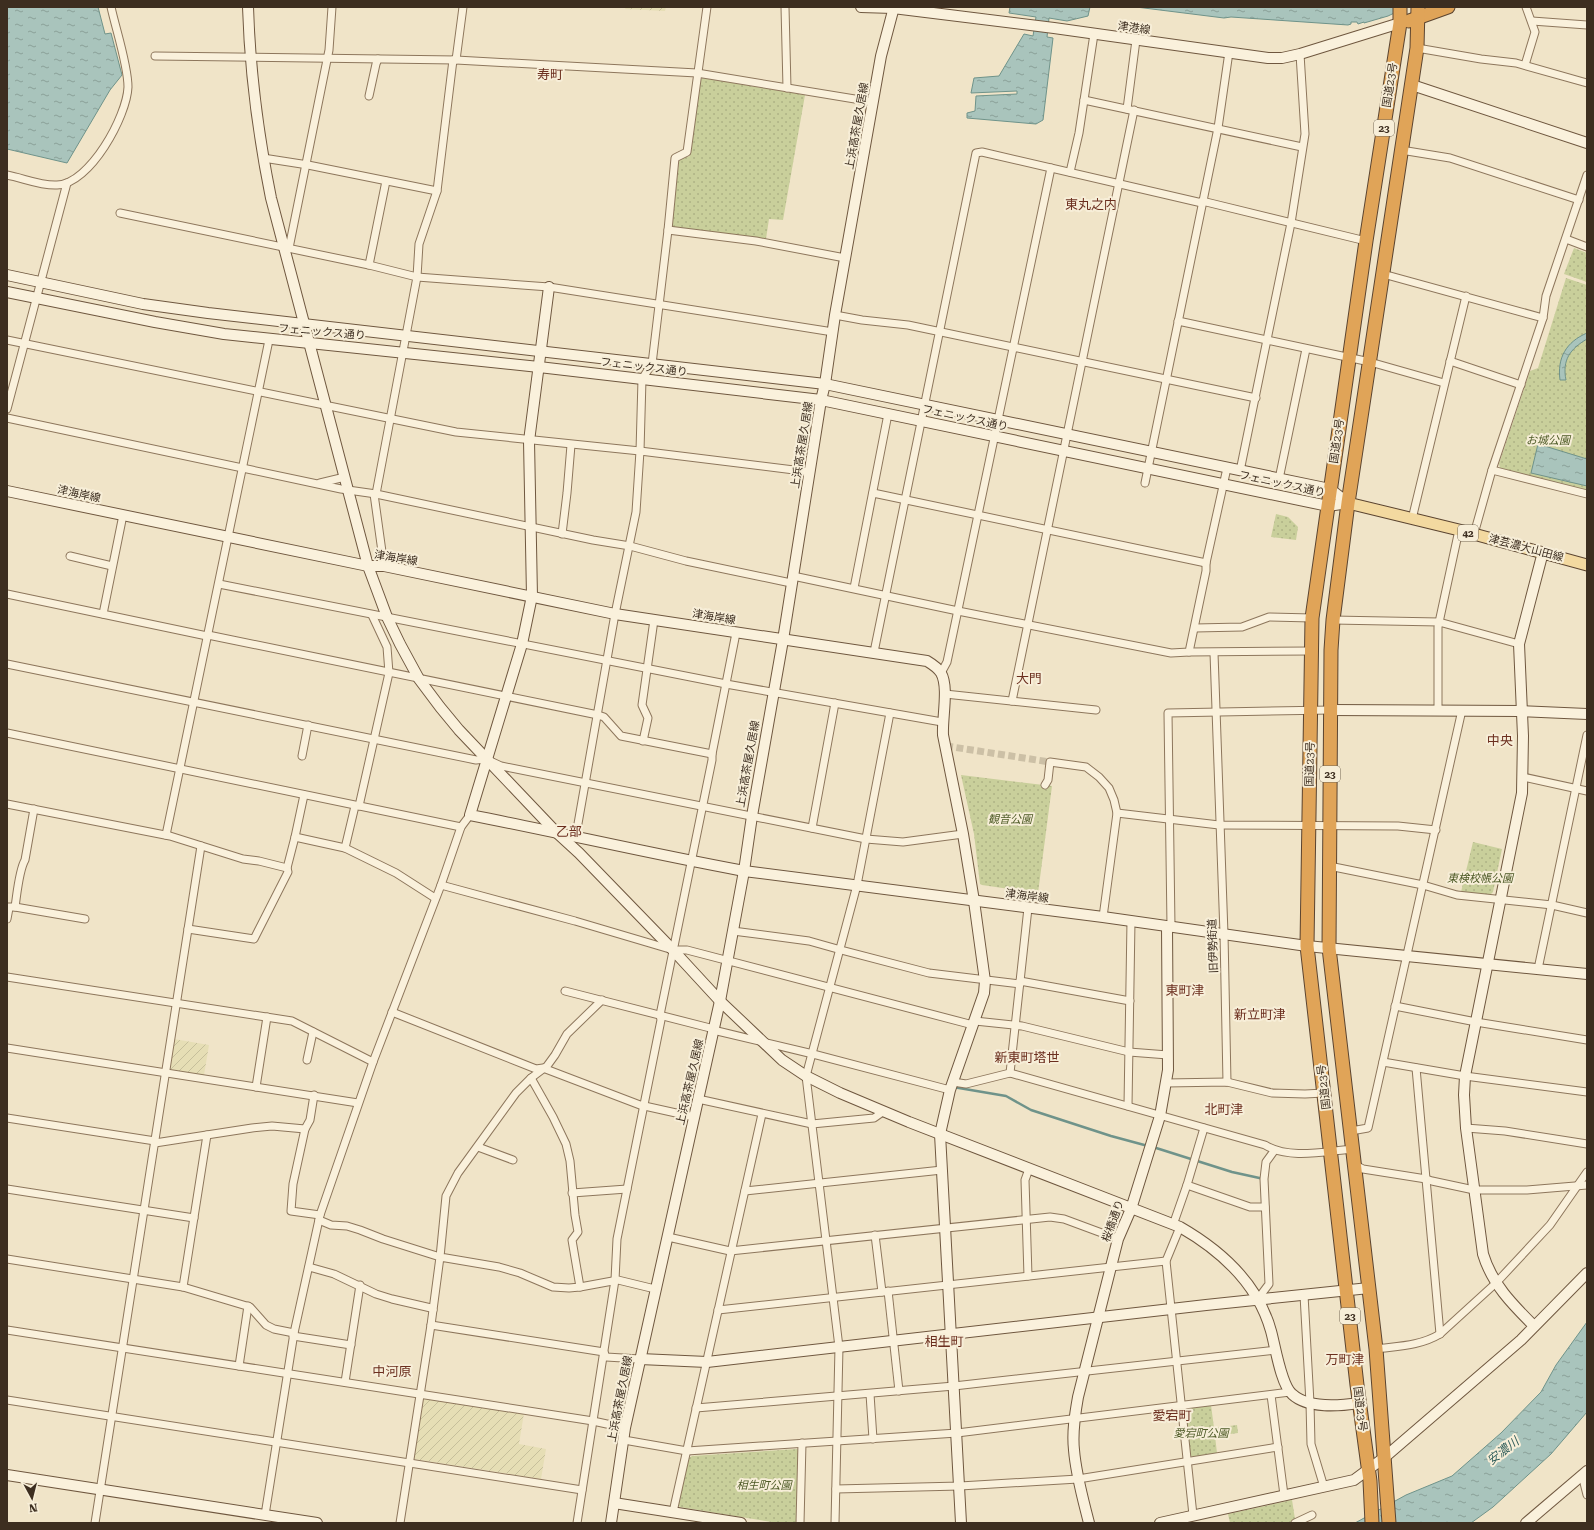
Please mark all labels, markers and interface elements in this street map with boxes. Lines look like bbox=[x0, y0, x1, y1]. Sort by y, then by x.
street label: 津港線 bbox=[1117, 19, 1151, 37]
street label: 国道23号 bbox=[1380, 62, 1400, 108]
district label: 寿町 bbox=[537, 67, 563, 82]
street label: 上浜高茶屋久居線 bbox=[843, 82, 871, 170]
road number: 23 bbox=[1374, 120, 1394, 136]
district label: 東丸之内 bbox=[1065, 197, 1117, 212]
street label: フェニックス通り bbox=[278, 322, 366, 342]
street label: フェニックス通り bbox=[600, 355, 688, 379]
street label: 上浜高茶屋久居線 bbox=[789, 401, 815, 489]
street label: フェニックス通り bbox=[921, 403, 1009, 433]
street label: 国道23号 bbox=[1327, 418, 1347, 464]
park label: お城公園 bbox=[1526, 434, 1572, 447]
street label: フェニックス通り bbox=[1238, 469, 1326, 499]
street label: 津海岸線 bbox=[56, 483, 102, 505]
road number: 42 bbox=[1458, 525, 1478, 541]
street label: 津芸濃大山田線 bbox=[1487, 532, 1565, 564]
street label: 津海岸線 bbox=[373, 548, 419, 568]
street label: 津海岸線 bbox=[691, 607, 737, 627]
district label: 大門 bbox=[1016, 671, 1042, 686]
street label: 上浜高茶屋久居線 bbox=[734, 720, 762, 808]
district label: 中央 bbox=[1487, 733, 1513, 748]
street label: 国道23号 bbox=[1303, 741, 1317, 787]
road number: 23 bbox=[1320, 766, 1340, 782]
park label: 観音公園 bbox=[988, 813, 1034, 826]
district label: 乙部 bbox=[556, 824, 582, 839]
park label: 東検校帳公園 bbox=[1447, 872, 1515, 885]
street label: 津海岸線 bbox=[1004, 887, 1050, 905]
street label: 旧伊勢街道 bbox=[1206, 918, 1220, 974]
district label: 東町津 bbox=[1165, 983, 1205, 998]
district label: 新立町津 bbox=[1234, 1007, 1286, 1022]
street label: 上浜高茶屋久居線 bbox=[674, 1038, 706, 1126]
district label: 新東町塔世 bbox=[994, 1050, 1060, 1065]
street label: 国道23号 bbox=[1315, 1064, 1333, 1110]
district label: 北町津 bbox=[1204, 1102, 1244, 1117]
street label: 桜橋通り bbox=[1099, 1198, 1127, 1244]
road number: 23 bbox=[1340, 1308, 1360, 1324]
district label: 相生町 bbox=[924, 1334, 964, 1349]
district label: 万町津 bbox=[1325, 1352, 1365, 1367]
street label: 上浜高茶屋久居線 bbox=[605, 1355, 635, 1443]
district label: 中河原 bbox=[372, 1364, 412, 1379]
street label: 国道23号 bbox=[1351, 1386, 1369, 1432]
district label: 愛宕町 bbox=[1152, 1408, 1192, 1423]
park label: 愛宕町公園 bbox=[1174, 1427, 1230, 1440]
water label: 安濃川 bbox=[1485, 1433, 1523, 1468]
north arrow bbox=[12, 1478, 52, 1518]
park label: 相生町公園 bbox=[737, 1479, 793, 1492]
text: N bbox=[28, 1500, 38, 1514]

